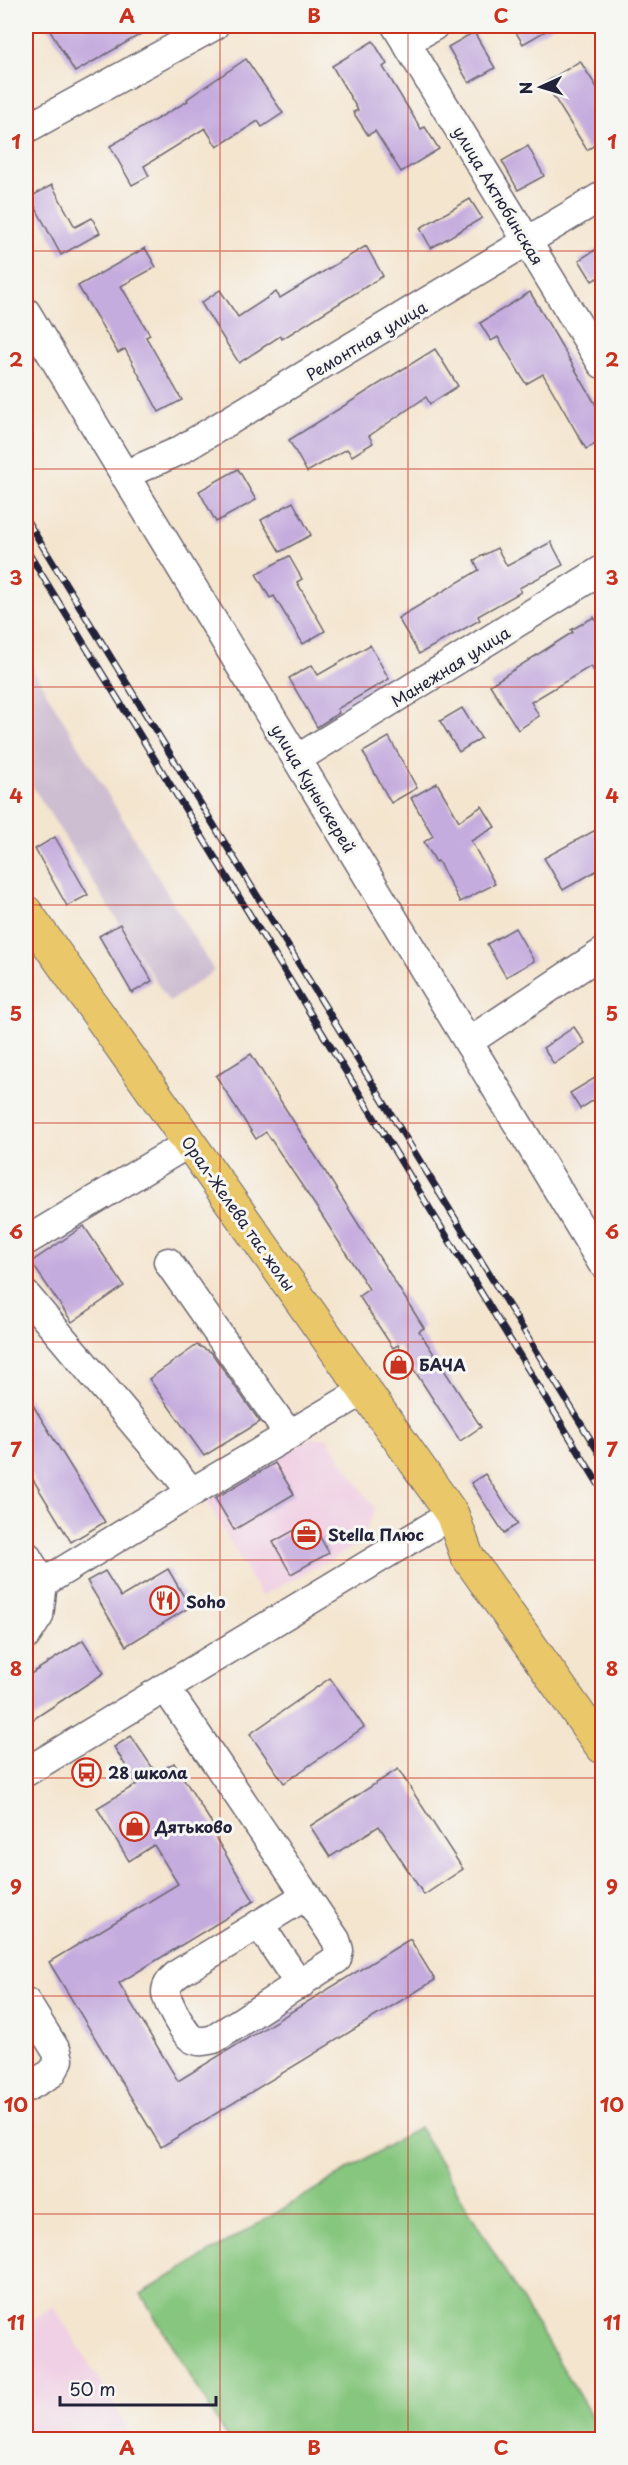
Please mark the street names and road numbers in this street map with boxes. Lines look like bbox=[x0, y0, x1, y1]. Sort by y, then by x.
street label: улица Актюбинская bbox=[448, 121, 550, 269]
street label: Ремонтная улица bbox=[301, 294, 431, 386]
street label: Манежная улица bbox=[386, 620, 514, 712]
street label: улица Куныскерей bbox=[266, 719, 362, 857]
street label: Орал-Желева тас жолы bbox=[176, 1131, 302, 1295]

